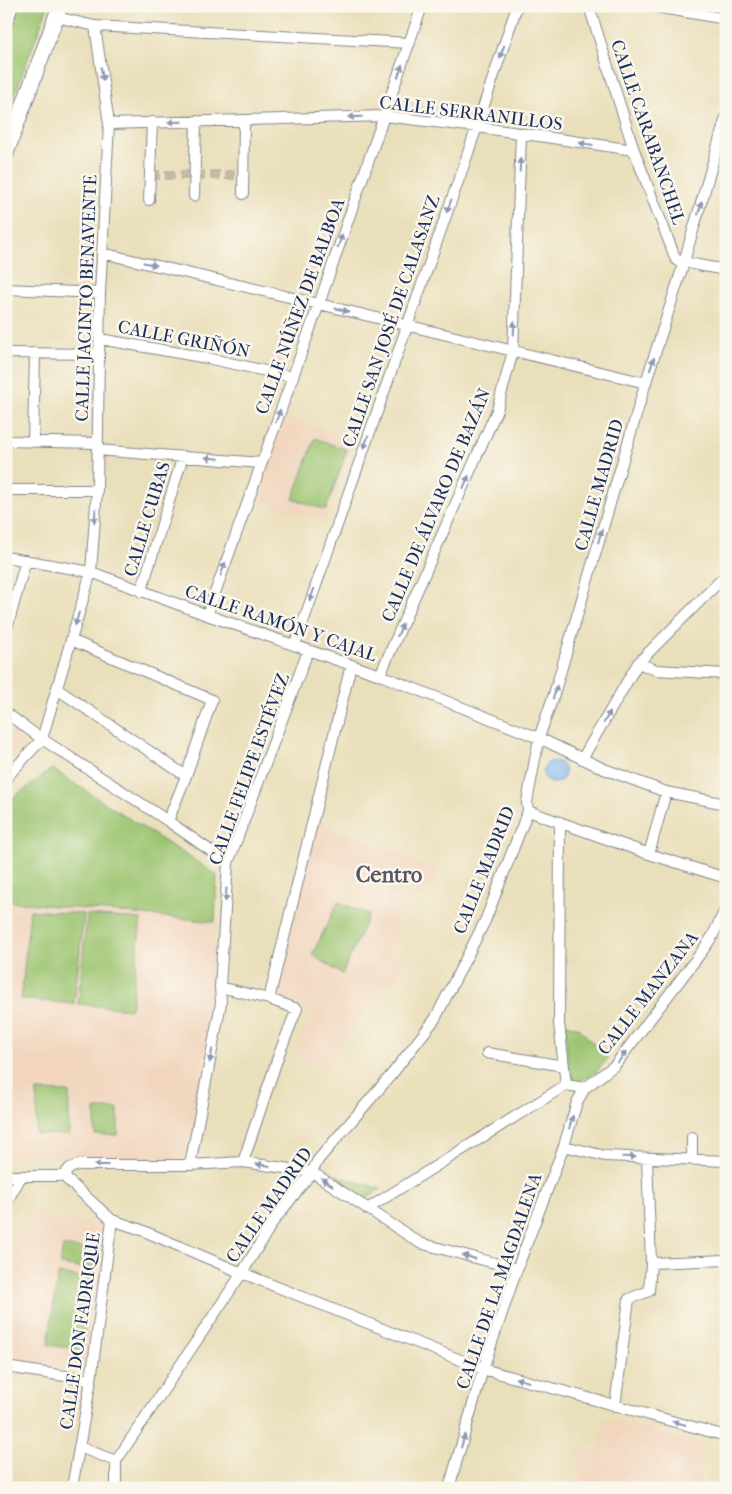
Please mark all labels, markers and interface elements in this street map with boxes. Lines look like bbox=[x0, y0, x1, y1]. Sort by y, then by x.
street label: CALLE CARABANCHEL bbox=[606, 37, 689, 227]
one-way arrow bbox=[498, 45, 505, 60]
one-way arrow bbox=[397, 64, 404, 79]
one-way arrow bbox=[98, 66, 106, 82]
street label: CALLE SERRANILLOS bbox=[378, 92, 564, 135]
one-way arrow bbox=[347, 113, 363, 121]
one-way arrow bbox=[167, 118, 183, 126]
one-way arrow bbox=[577, 140, 593, 148]
one-way arrow bbox=[517, 157, 525, 173]
street label: CALLE JACINTO BENAVENTE bbox=[72, 174, 101, 422]
street label: CALLE SAN JOSÉ DE CALASANZ bbox=[337, 192, 445, 450]
street label: CALLE NÚÑEZ DE BALBOA bbox=[251, 195, 350, 417]
one-way arrow bbox=[445, 199, 453, 214]
one-way arrow bbox=[696, 200, 704, 215]
one-way arrow bbox=[337, 233, 345, 248]
one-way arrow bbox=[142, 260, 157, 268]
one-way arrow bbox=[335, 306, 350, 314]
street label: CALLE GRIÑÓN bbox=[116, 314, 252, 363]
one-way arrow bbox=[510, 320, 518, 336]
one-way arrow bbox=[649, 356, 656, 371]
street label: CALLE DE ÁLVARO DE BAZÁN bbox=[377, 384, 495, 625]
one-way arrow bbox=[275, 409, 282, 424]
street label: CALLE MADRID bbox=[571, 417, 628, 553]
one-way arrow bbox=[362, 435, 370, 450]
one-way arrow bbox=[204, 454, 220, 462]
street label: CALLE CUBAS bbox=[120, 459, 175, 579]
one-way arrow bbox=[462, 475, 470, 489]
one-way arrow bbox=[91, 508, 99, 524]
one-way arrow bbox=[597, 529, 605, 544]
one-way arrow bbox=[220, 562, 228, 577]
street label: CALLE RAMÓN Y CAJAL bbox=[182, 579, 380, 666]
one-way arrow bbox=[308, 588, 315, 603]
one-way arrow bbox=[73, 612, 81, 627]
one-way arrow bbox=[396, 623, 404, 637]
street label: CALLE FELIPE ESTÉVEZ bbox=[204, 670, 294, 868]
one-way arrow bbox=[551, 684, 559, 699]
one-way arrow bbox=[603, 710, 611, 725]
street label: CALLE MADRID bbox=[449, 803, 520, 937]
district label: Centro bbox=[356, 862, 422, 888]
one-way arrow bbox=[222, 887, 230, 903]
street label: CALLE MANZANA bbox=[594, 927, 703, 1059]
one-way arrow bbox=[206, 1049, 214, 1065]
one-way arrow bbox=[616, 1051, 627, 1064]
one-way arrow bbox=[568, 1114, 576, 1129]
street label: CALLE MADRID bbox=[222, 1144, 317, 1267]
one-way arrow bbox=[622, 1153, 638, 1161]
one-way arrow bbox=[93, 1161, 109, 1169]
one-way arrow bbox=[255, 1161, 271, 1169]
street label: CALLE DE LA MAGDALENA bbox=[452, 1170, 547, 1392]
one-way arrow bbox=[320, 1178, 334, 1187]
street label: CALLE DON FADRIQUE bbox=[56, 1231, 105, 1431]
one-way arrow bbox=[462, 1252, 477, 1260]
one-way arrow bbox=[515, 1376, 530, 1384]
one-way arrow bbox=[671, 1419, 686, 1427]
one-way arrow bbox=[459, 1433, 467, 1448]

